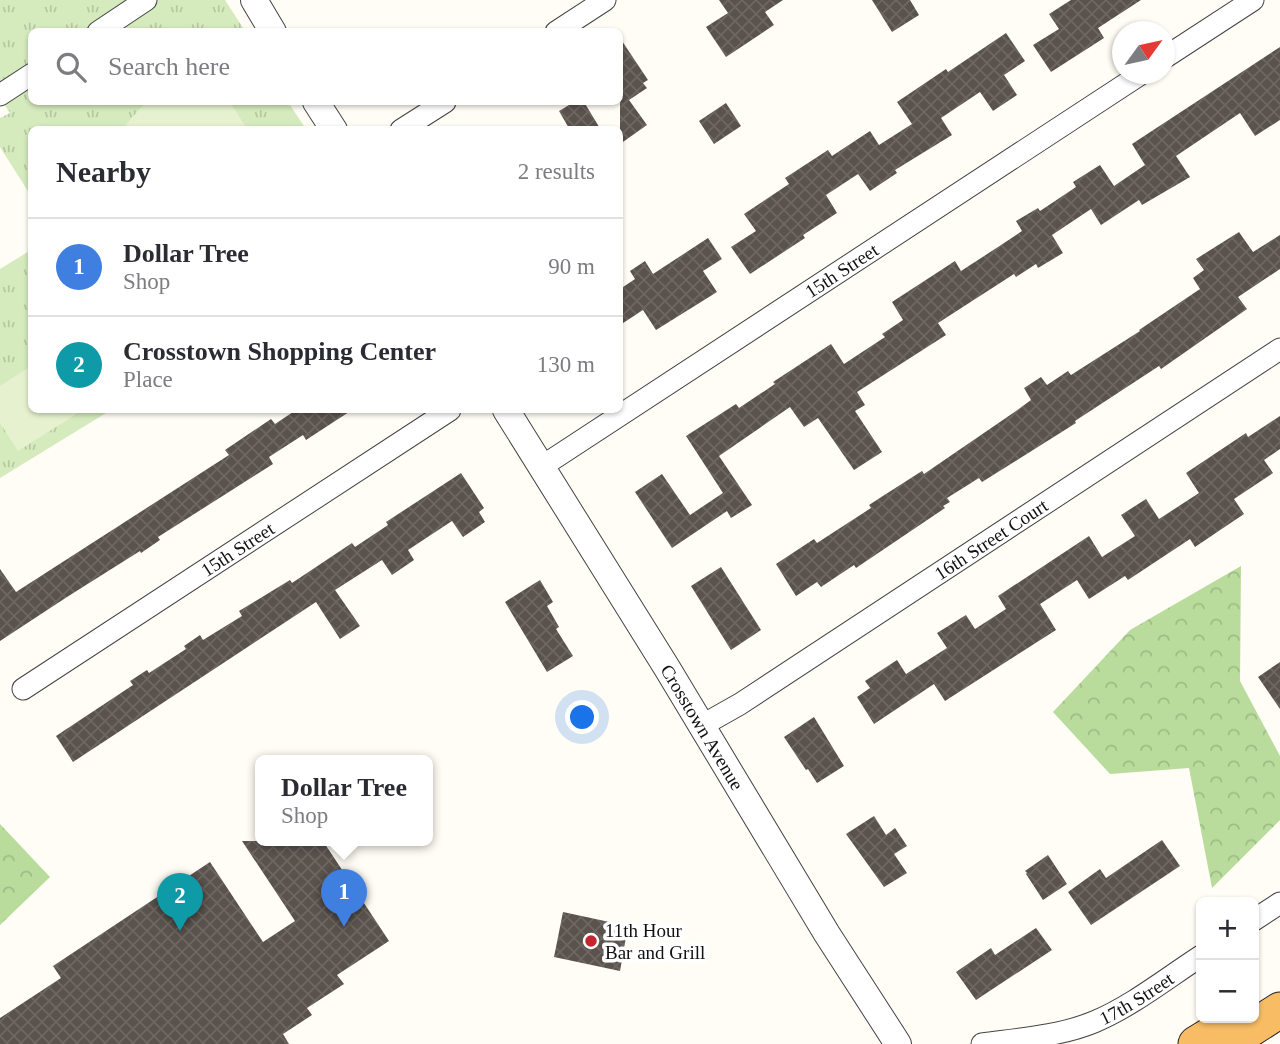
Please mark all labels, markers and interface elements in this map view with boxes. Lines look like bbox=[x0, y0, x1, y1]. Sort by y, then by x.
north arrow bbox=[1112, 21, 1175, 84]
search box bbox=[28, 28, 623, 105]
icon: search bbox=[52, 48, 90, 86]
text: Search here bbox=[108, 52, 230, 81]
text: Nearby bbox=[56, 155, 151, 188]
text: 2 results bbox=[518, 159, 595, 184]
street label: 15th Street bbox=[801, 238, 882, 302]
text: Dollar Tree bbox=[123, 239, 249, 268]
text: 1 bbox=[73, 254, 85, 279]
text: 90 m bbox=[548, 254, 595, 279]
text: Shop bbox=[123, 269, 170, 294]
text: Crosstown Shopping Center bbox=[123, 337, 436, 366]
text: 2 bbox=[73, 352, 85, 377]
text: 130 m bbox=[537, 352, 595, 377]
text: Place bbox=[123, 367, 173, 392]
street label: 16th Street Court bbox=[930, 494, 1052, 584]
street label: 15th Street bbox=[197, 517, 278, 580]
street label: Crosstown Avenue bbox=[657, 660, 748, 794]
your location bbox=[565, 700, 599, 734]
popup bbox=[255, 755, 433, 846]
text: Dollar Tree bbox=[281, 773, 407, 802]
text: Shop bbox=[281, 803, 328, 828]
pin: 1 bbox=[321, 869, 367, 927]
pin: 2 bbox=[157, 873, 203, 931]
map controls bbox=[1196, 897, 1259, 1023]
button: + bbox=[1196, 897, 1259, 960]
place label: 11th Hour Bar and Grill bbox=[605, 920, 705, 963]
marker: 11th Hour Bar and Grill bbox=[583, 933, 599, 949]
button: − bbox=[1196, 960, 1259, 1023]
street label: 17th Street bbox=[1096, 967, 1178, 1029]

